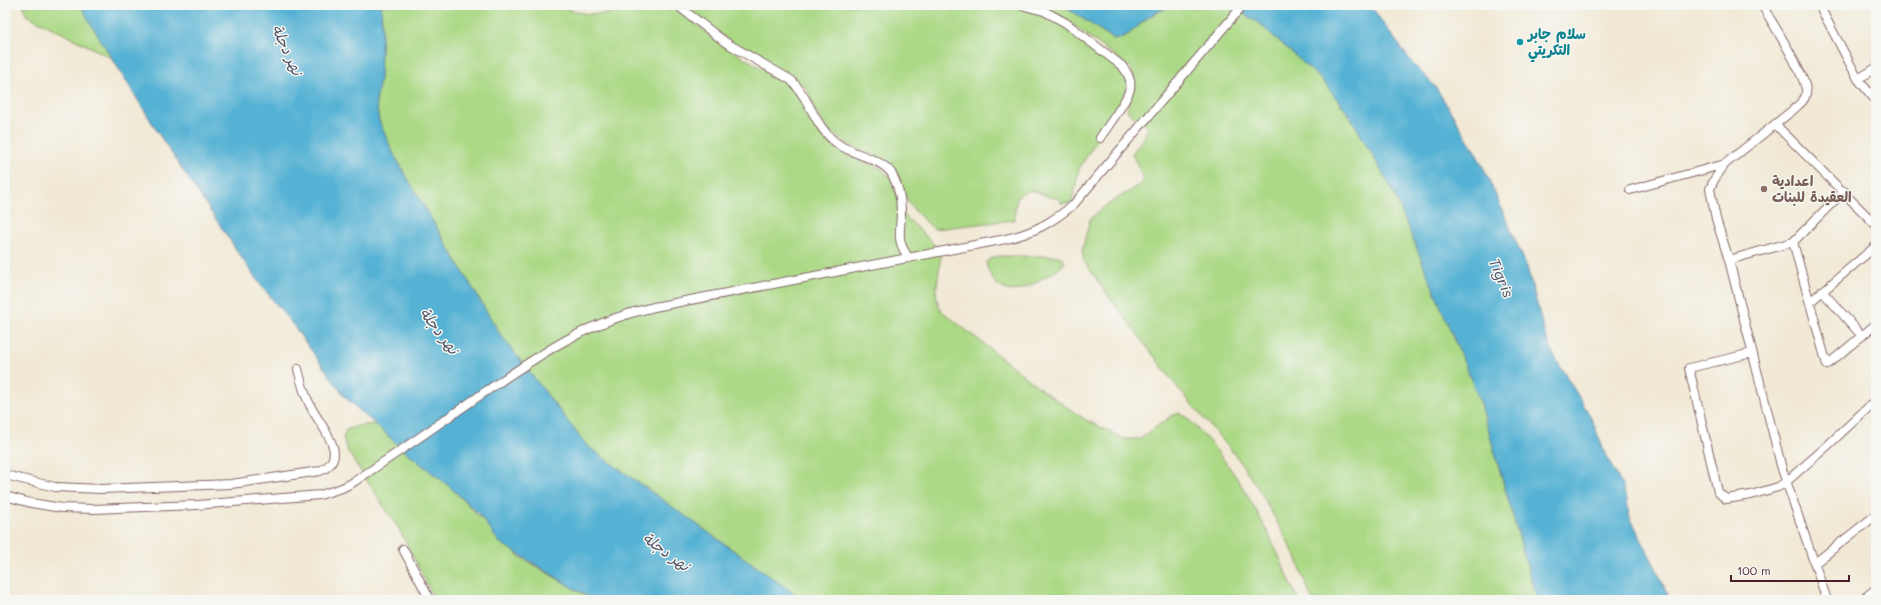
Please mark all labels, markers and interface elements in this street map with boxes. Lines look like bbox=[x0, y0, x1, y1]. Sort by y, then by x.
water label: نهر دجلة bbox=[268, 21, 309, 80]
place label: سلام جابر التكريتي bbox=[1526, 24, 1586, 63]
marker: سلام جابر التكريتي bbox=[1515, 37, 1525, 47]
place label: اعدادية العقيدة للبنات bbox=[1772, 171, 1852, 206]
marker: اعدادية العقيدة للبنات bbox=[1759, 184, 1769, 194]
water label: Tigris bbox=[1485, 255, 1519, 300]
water label: نهر دجلة bbox=[416, 303, 465, 359]
water label: نهر دجلة bbox=[639, 527, 695, 576]
scale bar bbox=[1731, 557, 1849, 583]
text: 100 m bbox=[1737, 562, 1771, 578]

